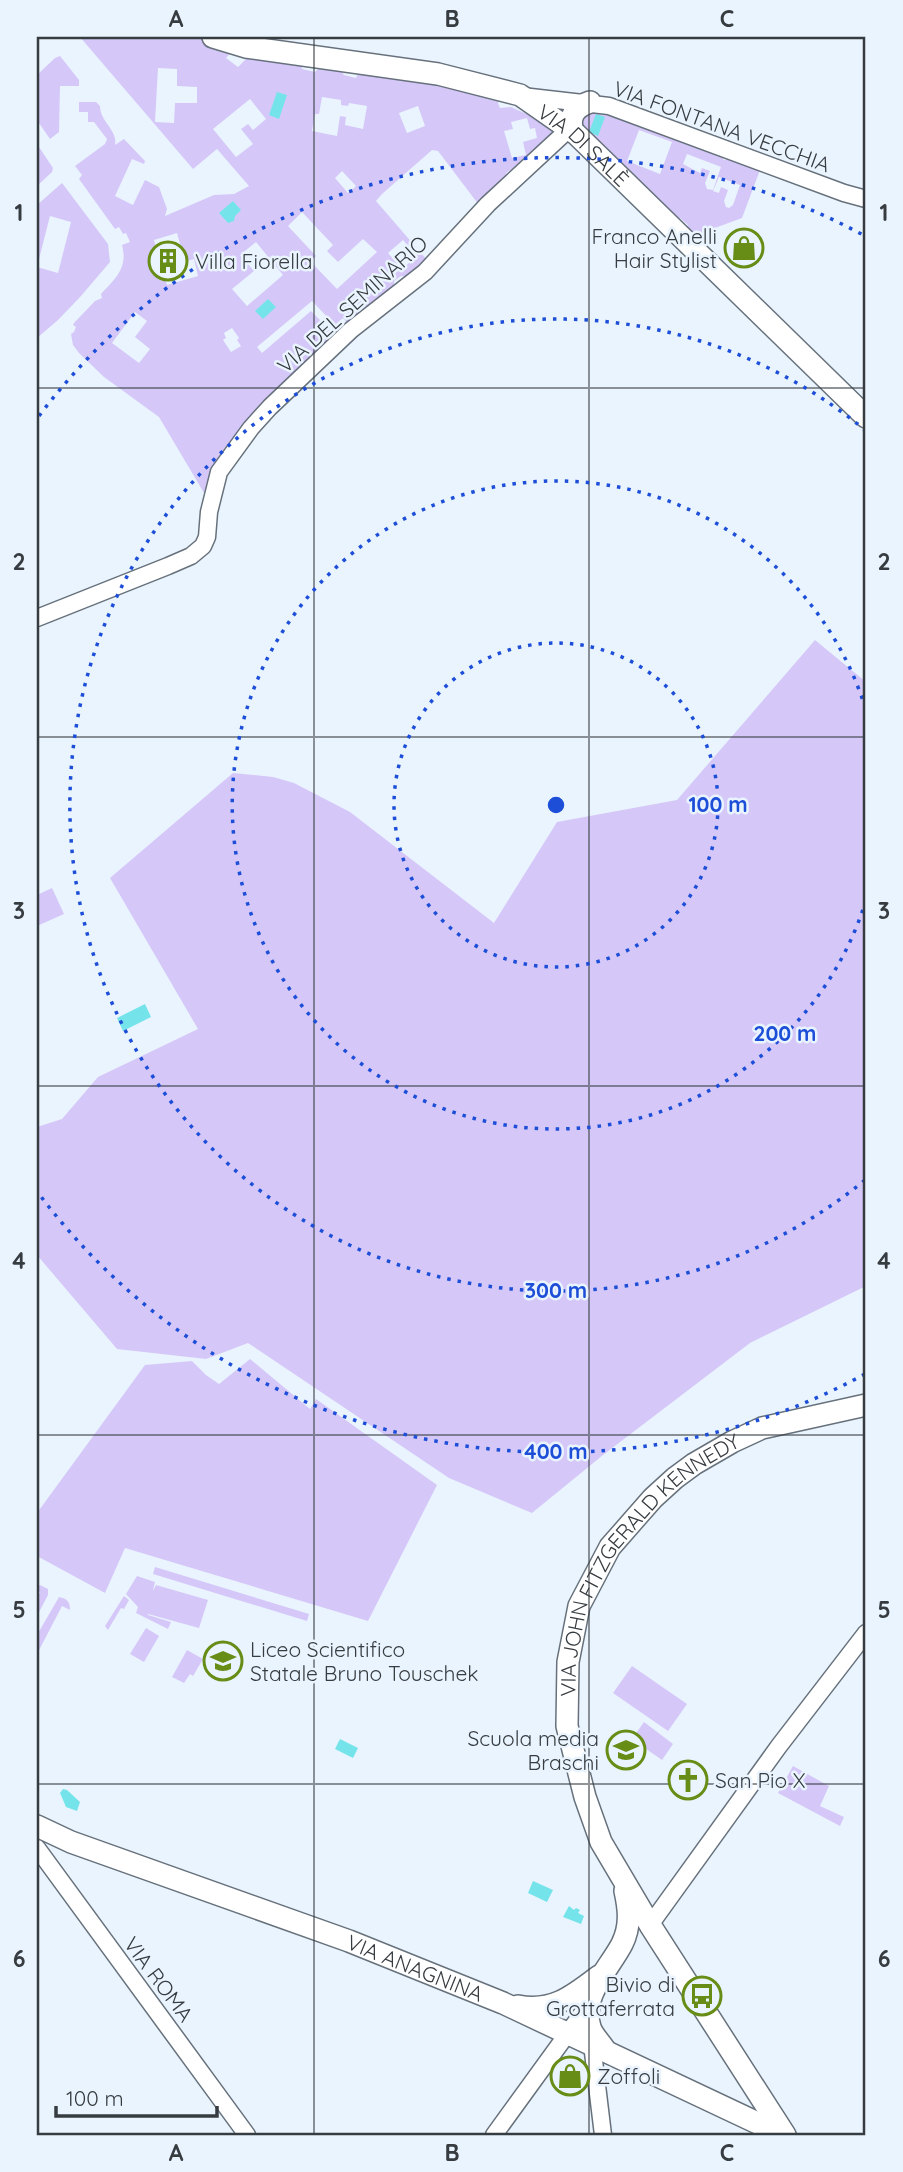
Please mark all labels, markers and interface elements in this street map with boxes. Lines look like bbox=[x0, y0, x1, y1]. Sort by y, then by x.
text: A bbox=[169, 4, 184, 33]
text: B bbox=[444, 4, 460, 33]
text: C bbox=[720, 4, 734, 33]
street label: VIA FONTANA VECCHIA bbox=[610, 75, 834, 177]
street label: VIA DI SALÈ bbox=[533, 98, 635, 192]
text: 1 bbox=[15, 198, 23, 227]
text: 1 bbox=[880, 198, 888, 227]
place label: Franco Anelli Hair Stylist bbox=[592, 223, 717, 273]
shop icon: Franco Anelli Hair Stylist bbox=[723, 227, 765, 269]
street label: VIA DEL SEMINARIO bbox=[272, 230, 432, 378]
building icon: Villa Fiorella bbox=[147, 240, 189, 282]
place label: Villa Fiorella bbox=[195, 248, 313, 274]
text: 2 bbox=[12, 547, 26, 576]
text: 2 bbox=[877, 547, 891, 576]
text: 100 m bbox=[688, 791, 748, 817]
centre of rings bbox=[544, 793, 568, 817]
text: 3 bbox=[13, 896, 25, 925]
text: 3 bbox=[878, 896, 890, 925]
text: 200 m bbox=[754, 1020, 816, 1046]
text: 4 bbox=[12, 1246, 26, 1275]
text: 4 bbox=[877, 1246, 891, 1275]
text: 300 m bbox=[525, 1277, 587, 1303]
street label: VIA JOHN FITZGERALD KENNEDY bbox=[554, 1427, 744, 1697]
text: 400 m bbox=[524, 1438, 588, 1464]
text: 5 bbox=[12, 1595, 26, 1624]
text: 5 bbox=[877, 1595, 891, 1624]
place label: Liceo Scientifico Statale Bruno Touschek bbox=[250, 1636, 479, 1686]
school or university icon: Liceo Scientifico Statale Bruno Touschek bbox=[202, 1640, 244, 1682]
place label: Scuola media Braschi bbox=[467, 1725, 599, 1775]
school or university icon: Scuola media Braschi bbox=[605, 1729, 647, 1771]
church icon: San Pio X bbox=[667, 1759, 709, 1801]
place label: San Pio X bbox=[715, 1767, 806, 1793]
street label: VIA ANAGNINA bbox=[343, 1929, 487, 2007]
street label: VIA ROMA bbox=[119, 1931, 199, 2027]
text: 6 bbox=[13, 1944, 25, 1973]
text: 6 bbox=[878, 1944, 890, 1973]
place label: Bivio di Grottaferrata bbox=[546, 1971, 675, 2021]
bus stop icon: Bivio di Grottaferrata bbox=[681, 1975, 723, 2017]
shop icon: Zoffoli bbox=[549, 2055, 591, 2097]
place label: Zoffoli bbox=[597, 2063, 660, 2089]
scale bar bbox=[56, 2074, 217, 2118]
text: 100 m bbox=[66, 2085, 124, 2111]
text: A bbox=[169, 2138, 184, 2167]
text: B bbox=[444, 2138, 460, 2167]
text: C bbox=[720, 2138, 734, 2167]

